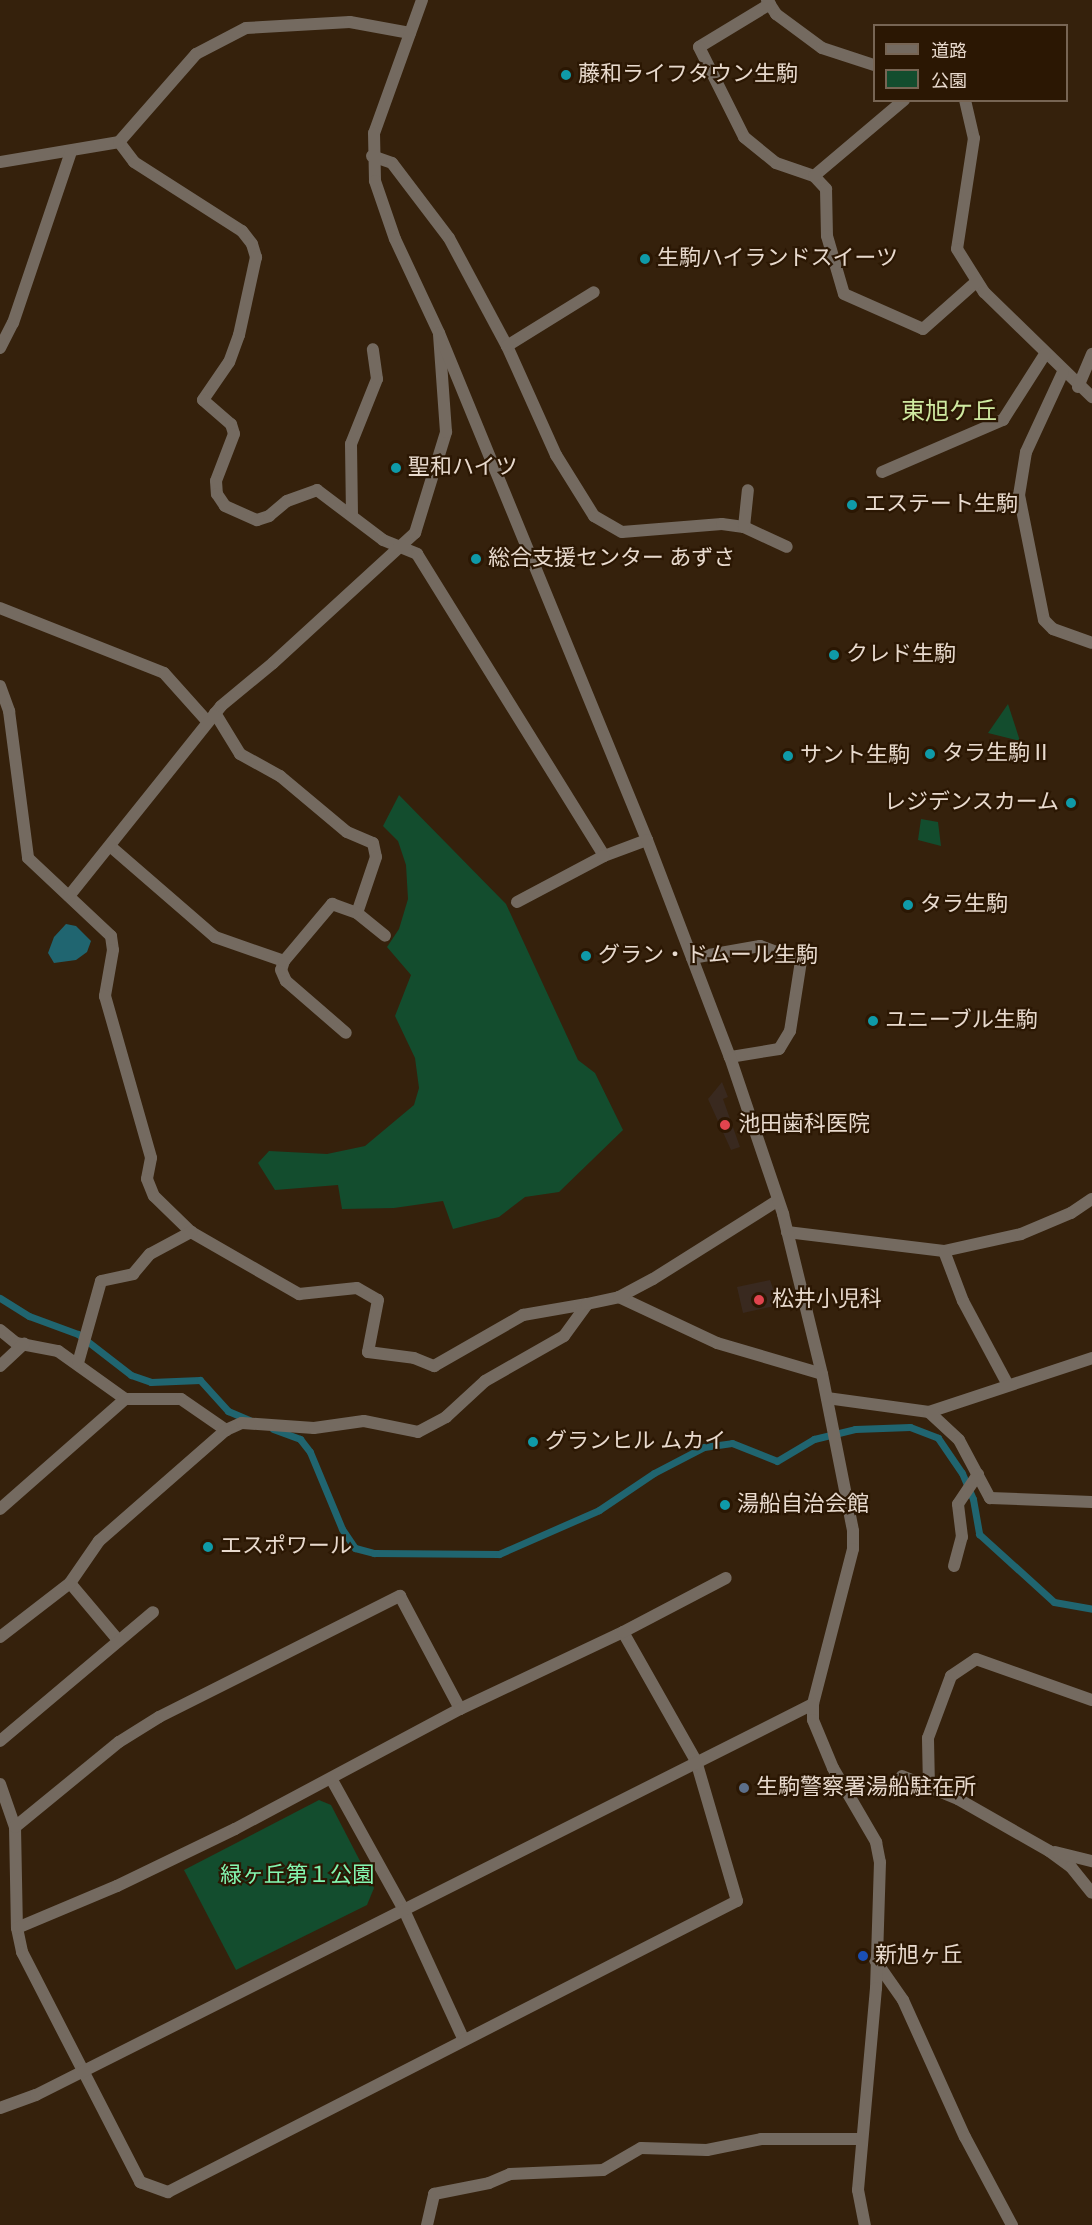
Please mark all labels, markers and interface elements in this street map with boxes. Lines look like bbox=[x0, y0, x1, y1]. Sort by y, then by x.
legend bbox=[873, 24, 1068, 102]
text: 道路 bbox=[931, 40, 967, 62]
place label: 藤和ライフタウン生駒 bbox=[578, 62, 798, 88]
marker: 藤和ライフタウン生駒 bbox=[559, 68, 573, 82]
text: 公園 bbox=[931, 70, 967, 92]
place label: 生駒ハイランドスイーツ bbox=[657, 246, 899, 272]
marker: 生駒ハイランドスイーツ bbox=[638, 252, 652, 266]
district label: 東旭ケ丘 bbox=[901, 398, 997, 426]
place label: 聖和ハイツ bbox=[408, 455, 518, 481]
marker: 聖和ハイツ bbox=[389, 461, 403, 475]
place label: エステート生駒 bbox=[864, 492, 1018, 518]
marker: エステート生駒 bbox=[845, 498, 859, 512]
place label: 総合支援センター あずさ bbox=[488, 546, 735, 572]
marker: 総合支援センター あずさ bbox=[469, 552, 483, 566]
place label: クレド生駒 bbox=[846, 642, 956, 668]
marker: クレド生駒 bbox=[827, 648, 841, 662]
place label: タラ生駒Ⅱ bbox=[942, 741, 1052, 767]
place label: サント生駒 bbox=[800, 743, 910, 769]
marker: タラ生駒Ⅱ bbox=[923, 747, 937, 761]
marker: サント生駒 bbox=[781, 749, 795, 763]
place label: レジデンスカーム bbox=[883, 790, 1059, 816]
marker: レジデンスカーム bbox=[1064, 796, 1078, 810]
place label: タラ生駒 bbox=[920, 892, 1008, 918]
marker: タラ生駒 bbox=[901, 898, 915, 912]
place label: グラン・ドムール生駒 bbox=[598, 943, 818, 969]
marker: グラン・ドムール生駒 bbox=[579, 949, 593, 963]
place label: ユニーブル生駒 bbox=[885, 1008, 1039, 1034]
marker: ユニーブル生駒 bbox=[866, 1014, 880, 1028]
place label: 池田歯科医院 bbox=[738, 1112, 870, 1138]
marker: 池田歯科医院 bbox=[716, 1116, 734, 1134]
place label: 松井小児科 bbox=[772, 1287, 882, 1313]
marker: 松井小児科 bbox=[750, 1291, 768, 1309]
place label: グランヒル ムカイ bbox=[545, 1429, 726, 1455]
marker: グランヒル ムカイ bbox=[526, 1435, 540, 1449]
place label: 湯船自治会館 bbox=[737, 1492, 869, 1518]
marker: 湯船自治会館 bbox=[718, 1498, 732, 1512]
place label: エスポワール bbox=[220, 1534, 352, 1560]
marker: エスポワール bbox=[201, 1540, 215, 1554]
place label: 生駒警察署湯船駐在所 bbox=[756, 1775, 976, 1801]
marker: 生駒警察署湯船駐在所 bbox=[737, 1781, 751, 1795]
park label: 緑ヶ丘第１公園 bbox=[220, 1863, 374, 1889]
place label: 新旭ヶ丘 bbox=[875, 1943, 963, 1969]
marker: 新旭ヶ丘 bbox=[856, 1949, 870, 1963]

